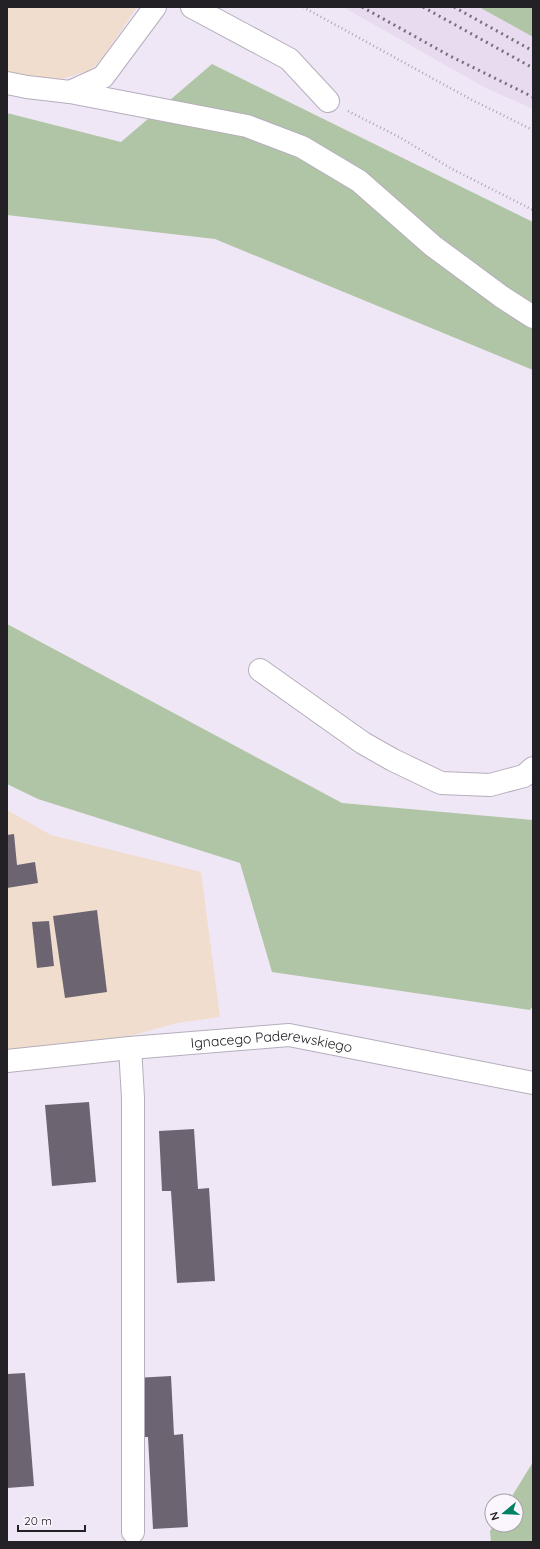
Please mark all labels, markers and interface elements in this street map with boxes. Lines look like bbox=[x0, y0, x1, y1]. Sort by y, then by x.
street label: Ignacego Paderewskiego bbox=[190, 1026, 354, 1056]
north arrow bbox=[484, 1493, 524, 1533]
scale bar bbox=[18, 1507, 85, 1533]
text: N bbox=[487, 1510, 502, 1522]
text: 20 m bbox=[24, 1513, 52, 1528]

